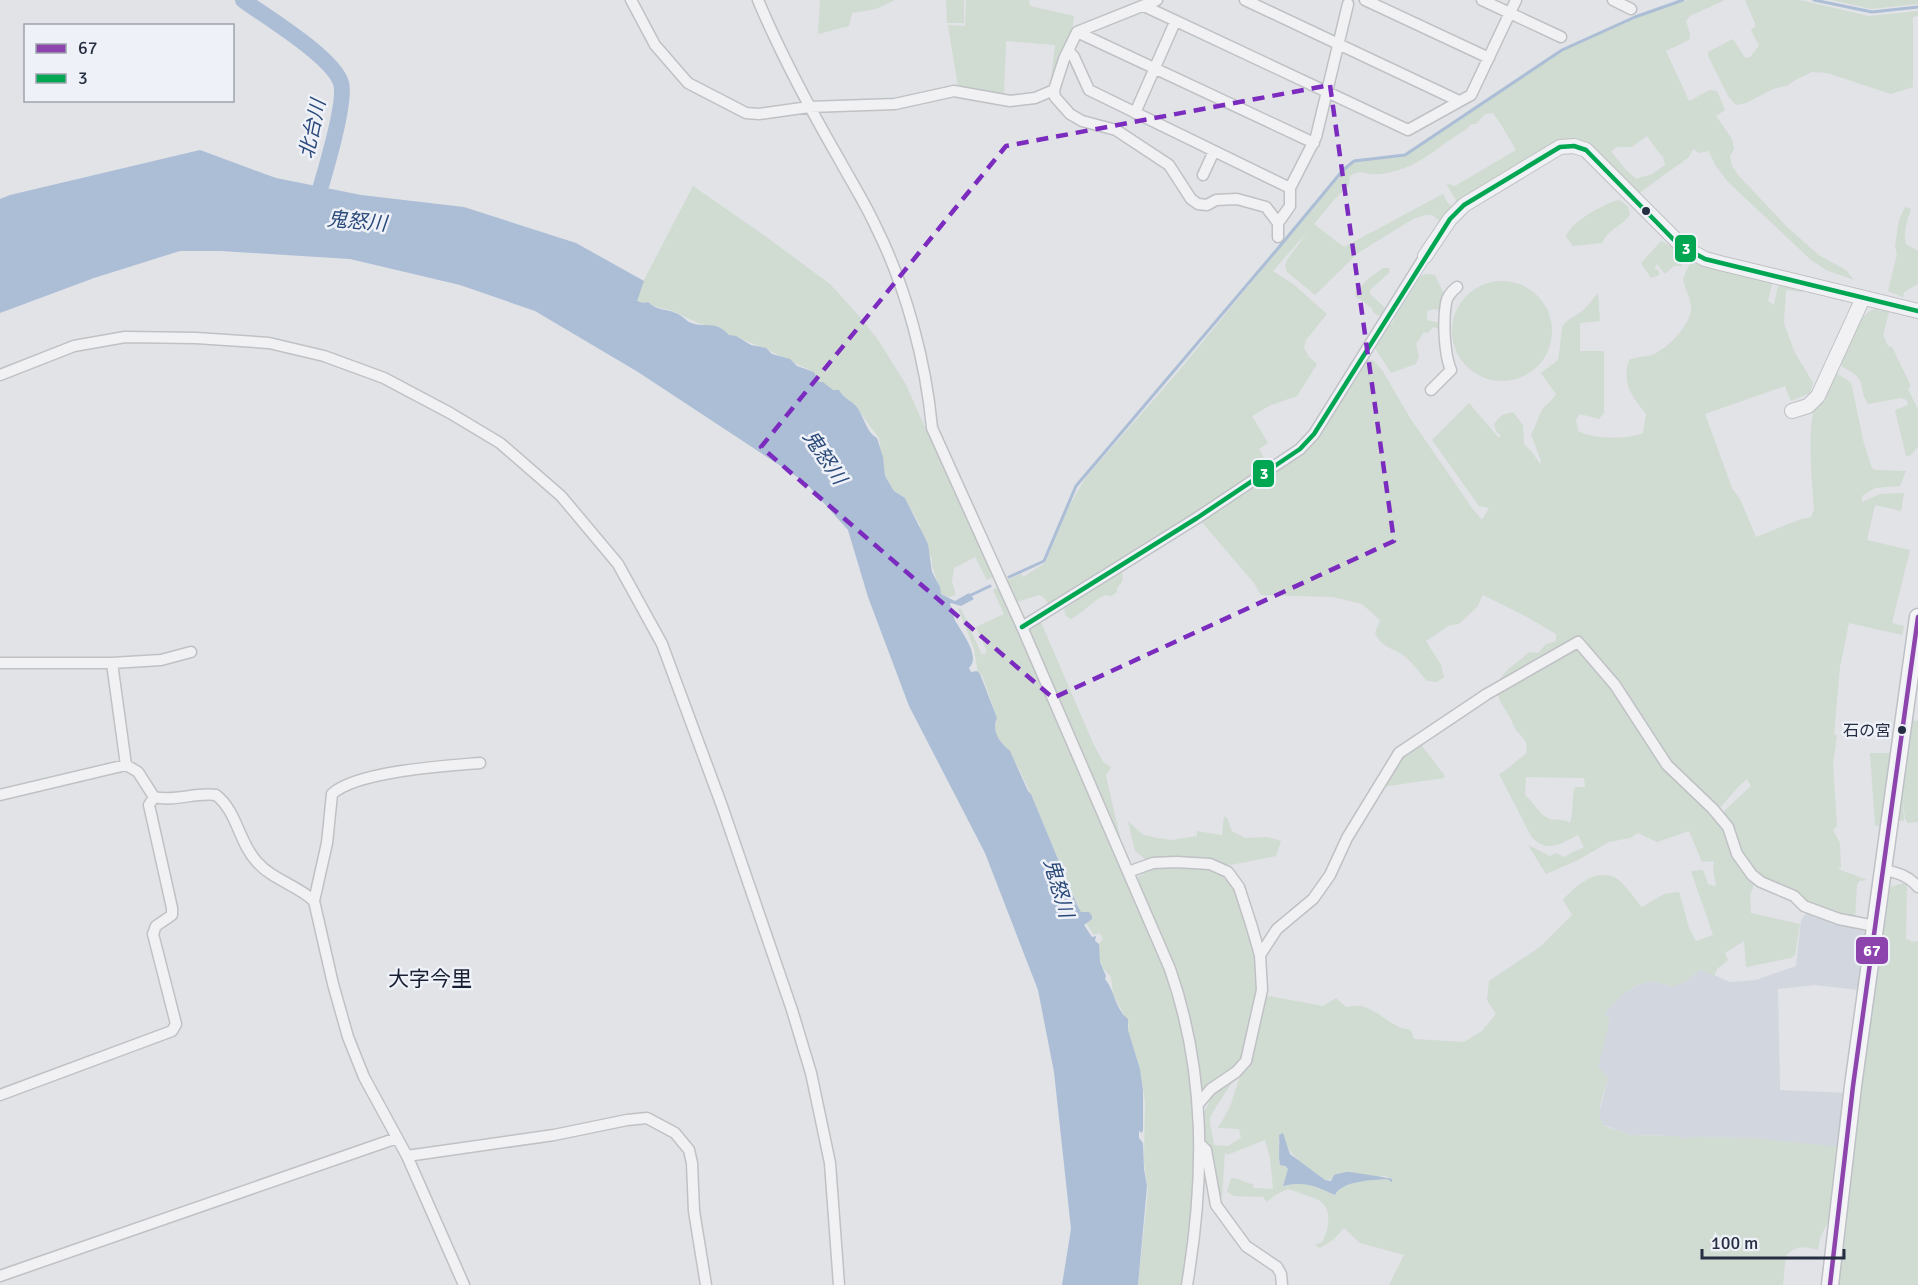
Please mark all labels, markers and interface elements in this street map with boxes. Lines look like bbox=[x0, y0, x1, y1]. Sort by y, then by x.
legend bbox=[24, 24, 234, 102]
text: 67 bbox=[78, 37, 97, 59]
text: 3 bbox=[78, 67, 88, 89]
water label: 北台川 bbox=[294, 95, 331, 161]
unlabelled marker bbox=[1640, 205, 1652, 217]
water label: 鬼怒川 bbox=[326, 206, 390, 237]
line badge: 3 bbox=[1674, 234, 1697, 263]
text: 3 bbox=[1682, 239, 1690, 259]
water label: 鬼怒川 bbox=[797, 425, 853, 491]
line badge: 3 bbox=[1252, 459, 1275, 488]
text: 3 bbox=[1260, 464, 1268, 484]
place label: 石の宮 bbox=[1843, 721, 1891, 741]
marker: 石の宮 bbox=[1896, 724, 1908, 736]
water label: 鬼怒川 bbox=[1038, 856, 1079, 922]
line badge: 67 bbox=[1855, 936, 1889, 965]
text: 67 bbox=[1863, 941, 1881, 961]
district label: 大字今里 bbox=[388, 966, 472, 992]
scale bar bbox=[1702, 1222, 1844, 1260]
text: 100 m bbox=[1711, 1232, 1758, 1254]

